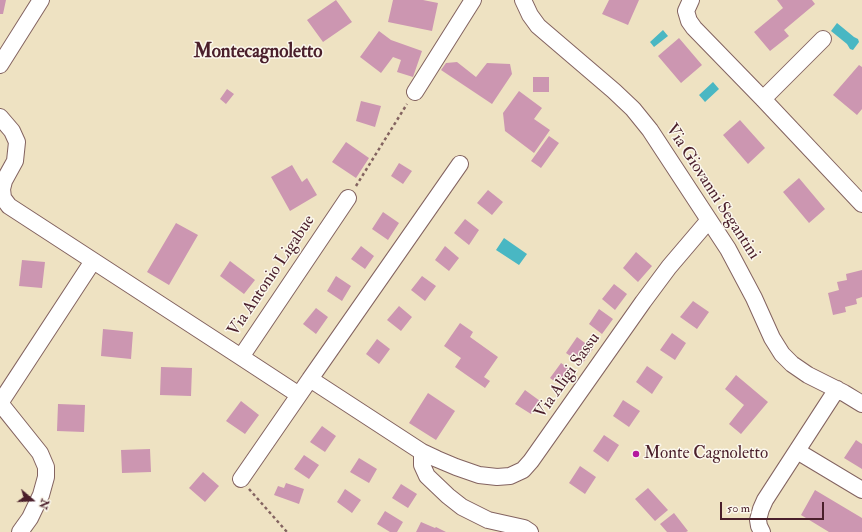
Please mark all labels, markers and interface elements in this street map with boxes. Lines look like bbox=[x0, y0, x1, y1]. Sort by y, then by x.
district label: Montecagnoletto bbox=[194, 42, 322, 64]
street label: Via Giovanni Segantini bbox=[661, 120, 763, 264]
street label: Via Antonio Ligabue bbox=[224, 212, 320, 340]
street label: Via Aligi Sassu bbox=[531, 329, 605, 423]
place label: Monte Cagnoletto bbox=[644, 444, 768, 464]
marker: Monte Cagnoletto bbox=[631, 449, 641, 459]
north arrow bbox=[12, 480, 52, 520]
scale bar bbox=[722, 494, 826, 520]
text: N bbox=[36, 497, 52, 511]
text: 50 m bbox=[727, 501, 750, 516]

